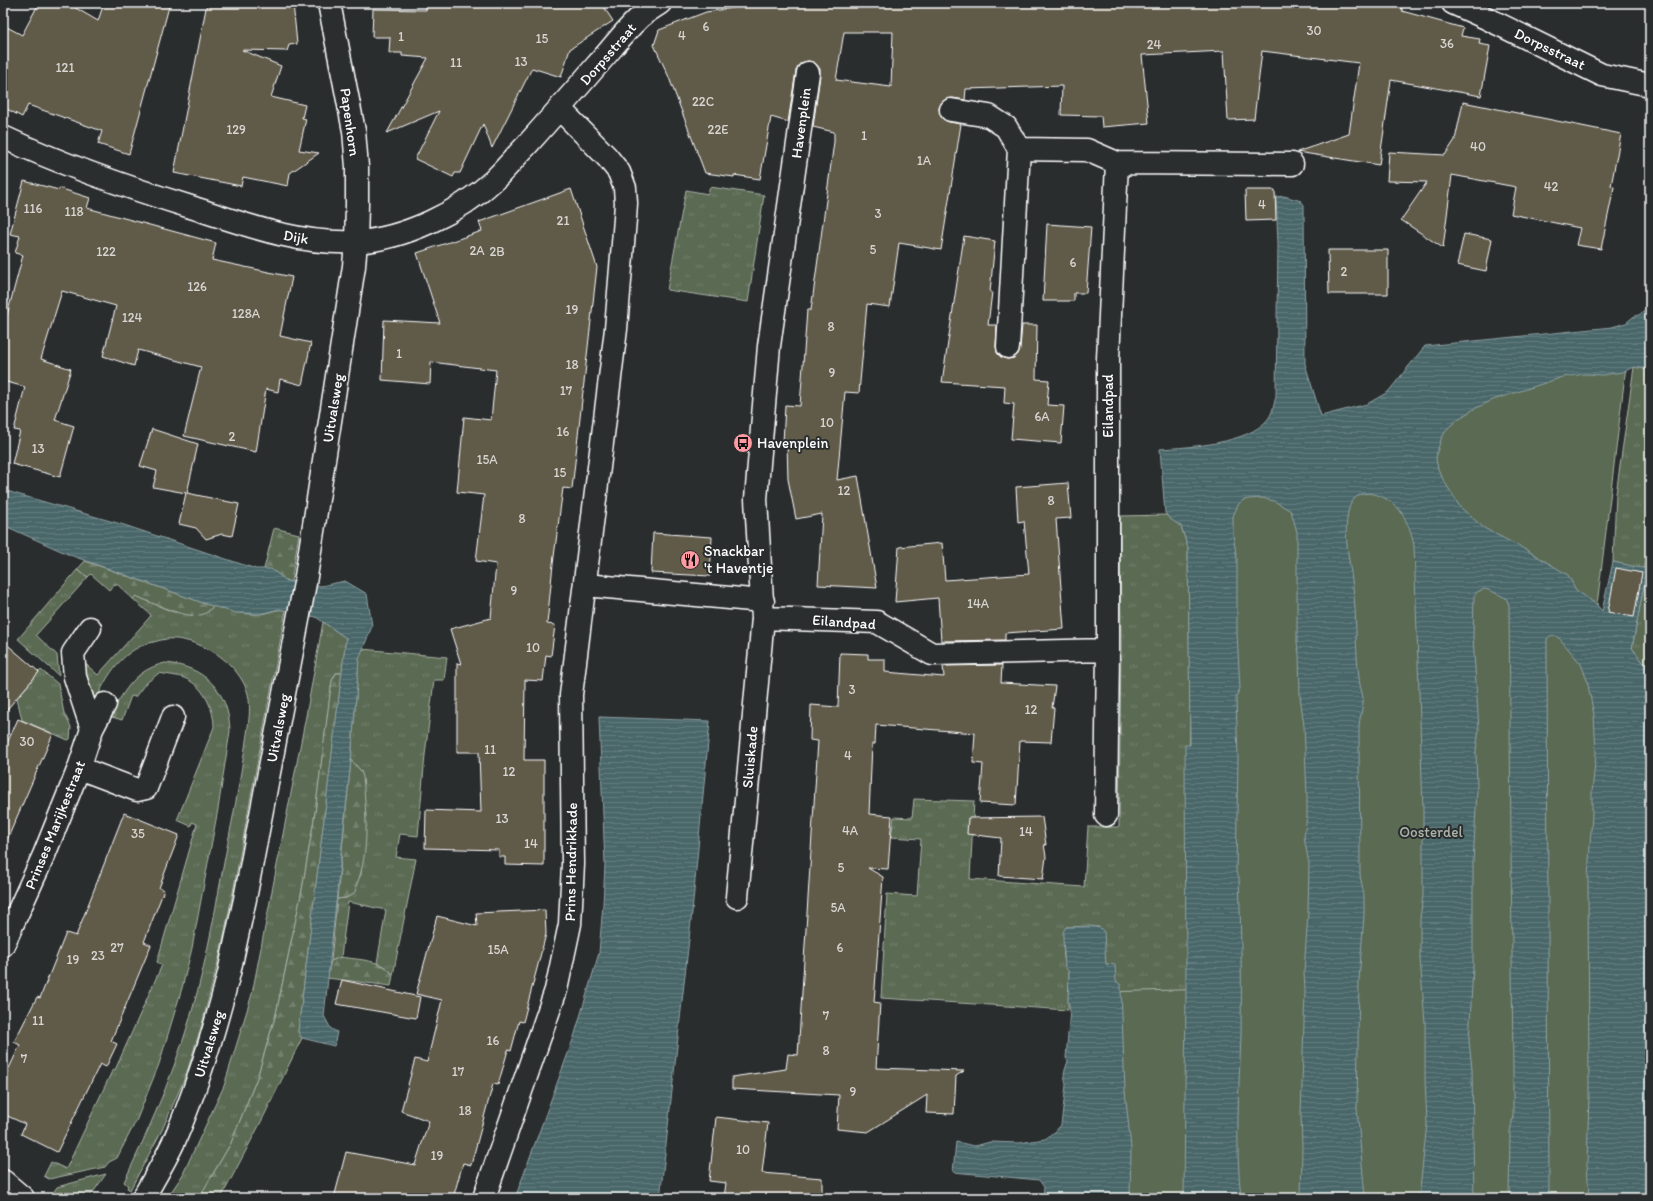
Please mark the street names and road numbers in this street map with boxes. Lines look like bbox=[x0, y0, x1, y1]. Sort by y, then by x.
street label: Dorpsstraat bbox=[576, 19, 640, 89]
street label: Dorpsstraat bbox=[1512, 24, 1589, 74]
street label: Havenplein bbox=[787, 86, 815, 160]
street label: Papenhorn bbox=[336, 87, 364, 157]
street label: Dijk bbox=[282, 226, 310, 248]
street label: Uitvalsweg bbox=[319, 372, 347, 444]
street label: Eilandpad bbox=[1099, 374, 1117, 438]
street label: Eilandpad bbox=[812, 611, 876, 633]
street label: Uitvalsweg bbox=[263, 692, 294, 764]
street label: Sluiskade bbox=[738, 725, 762, 789]
street label: Prinses Marijkestraat bbox=[21, 758, 89, 892]
street label: Prins Hendrikkade bbox=[561, 802, 581, 922]
street label: Uitvalsweg bbox=[190, 1008, 228, 1080]

